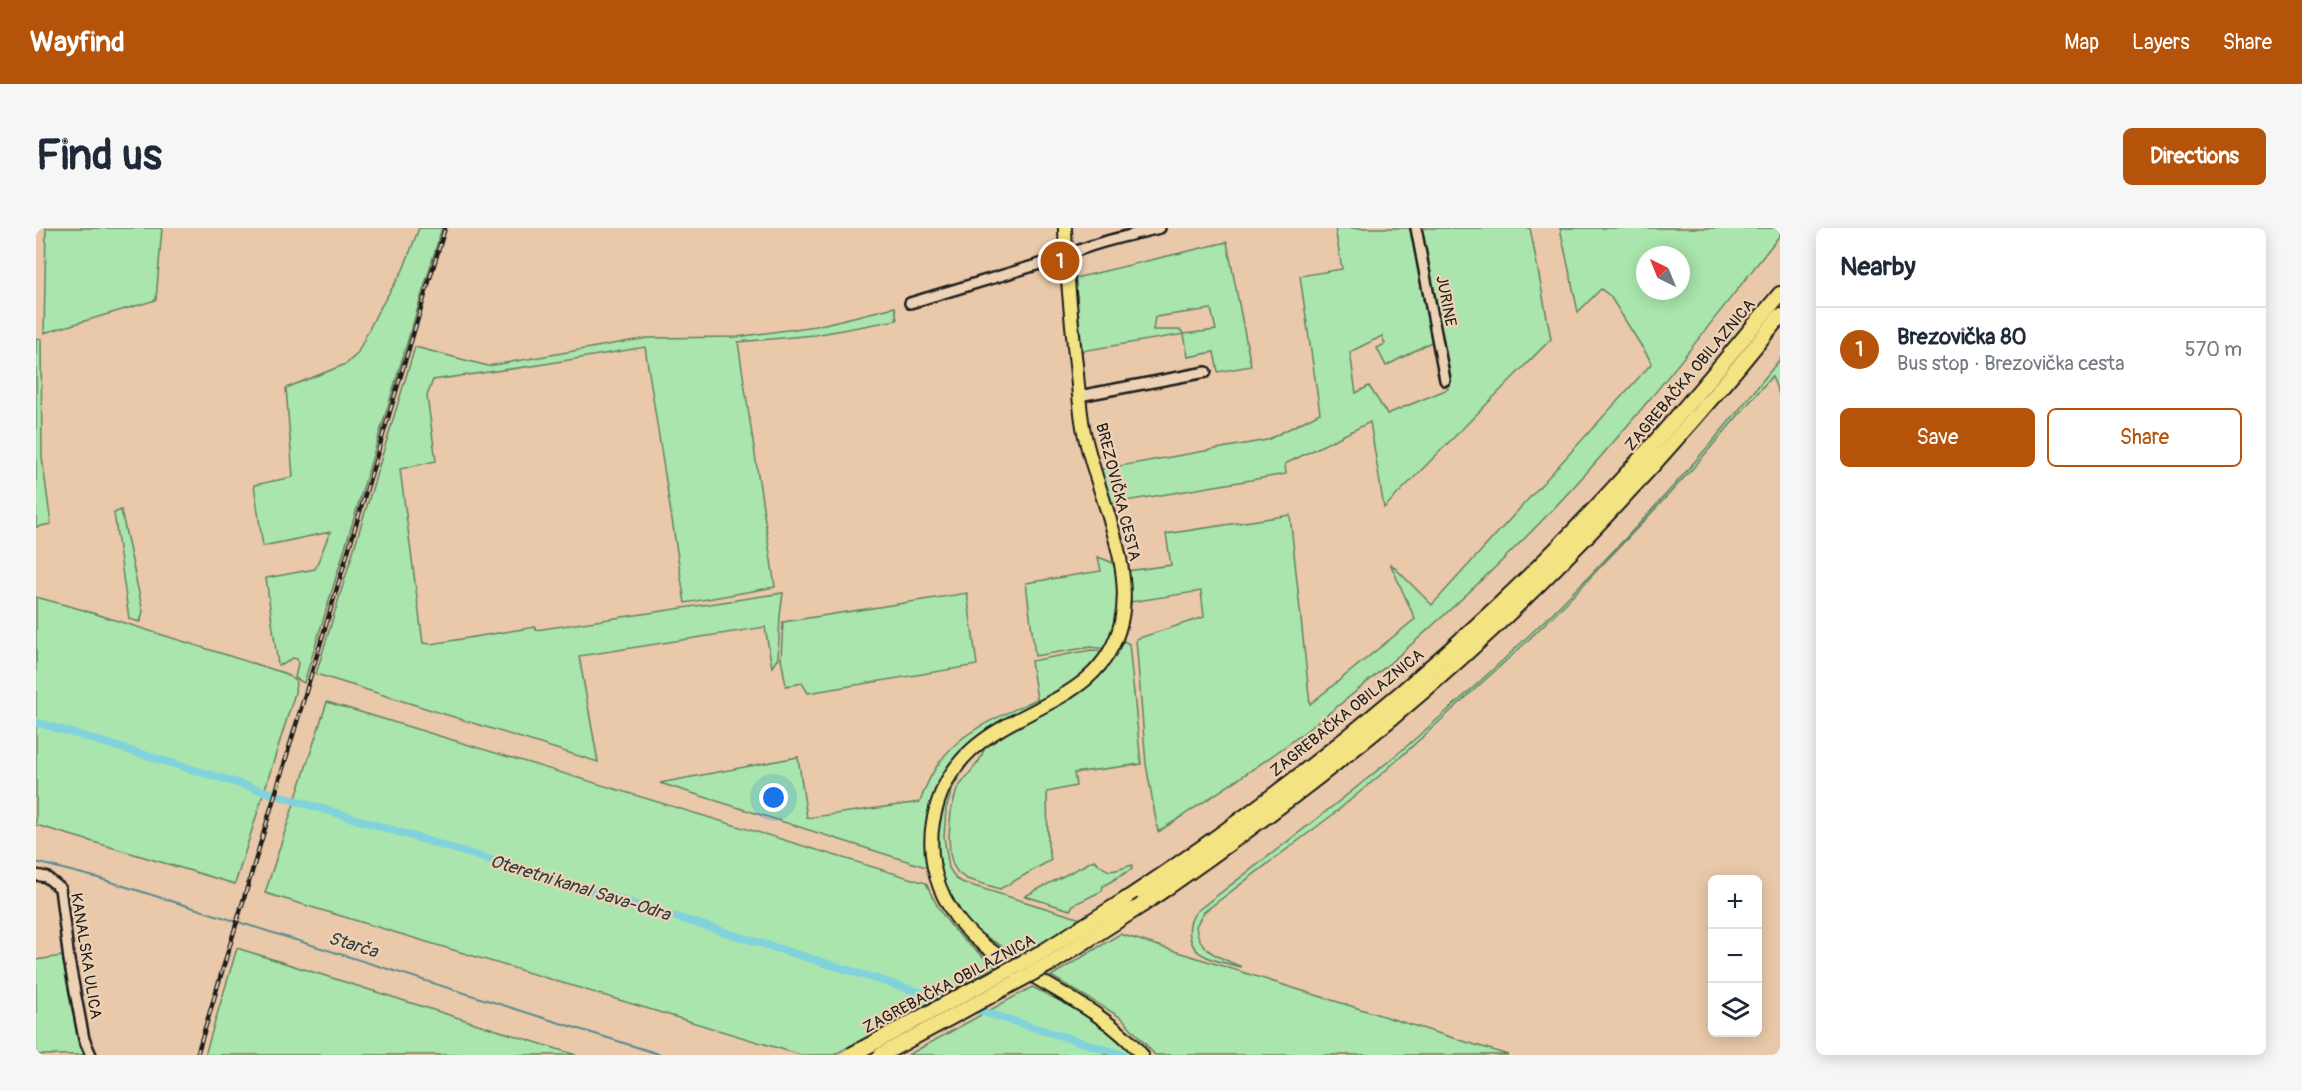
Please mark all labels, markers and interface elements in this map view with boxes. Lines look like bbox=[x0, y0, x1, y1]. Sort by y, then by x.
text: Wayfind bbox=[30, 25, 125, 60]
text: Map bbox=[2064, 29, 2099, 56]
text: Layers bbox=[2132, 29, 2190, 56]
text: Share bbox=[2223, 29, 2272, 56]
button: Directions bbox=[2123, 128, 2266, 185]
text: Find us bbox=[36, 130, 162, 182]
pin: 1 bbox=[1040, 238, 1080, 284]
north arrow bbox=[1636, 246, 1690, 300]
text: Nearby bbox=[1840, 251, 1916, 283]
street label: JURINE bbox=[1431, 274, 1461, 328]
street label: ZAGREBAČKA OBILAZNICA bbox=[1621, 295, 1759, 455]
text: Brezovička 80 bbox=[1897, 323, 2027, 351]
text: 1 bbox=[1856, 337, 1863, 362]
text: 570 m bbox=[2185, 337, 2242, 362]
text: Bus stop · Brezovička cesta bbox=[1897, 351, 2124, 376]
button: Save bbox=[1840, 408, 2035, 467]
button: Share bbox=[2047, 408, 2242, 467]
street label: BREZOVIČKA CESTA bbox=[1091, 421, 1145, 563]
street label: ZAGREBAČKA OBILAZNICA bbox=[1266, 645, 1428, 781]
your location bbox=[759, 783, 788, 812]
water label: Oteretni kanal Sava-Odra bbox=[487, 850, 674, 927]
map controls bbox=[1708, 875, 1762, 1037]
button: + bbox=[1708, 875, 1762, 929]
street label: KANALSKA ULICA bbox=[66, 891, 106, 1021]
water label: Starča bbox=[326, 927, 382, 964]
button: − bbox=[1708, 929, 1762, 983]
street label: ZAGREBAČKA OBILAZNICA bbox=[860, 930, 1038, 1038]
button: layers bbox=[1708, 983, 1762, 1037]

